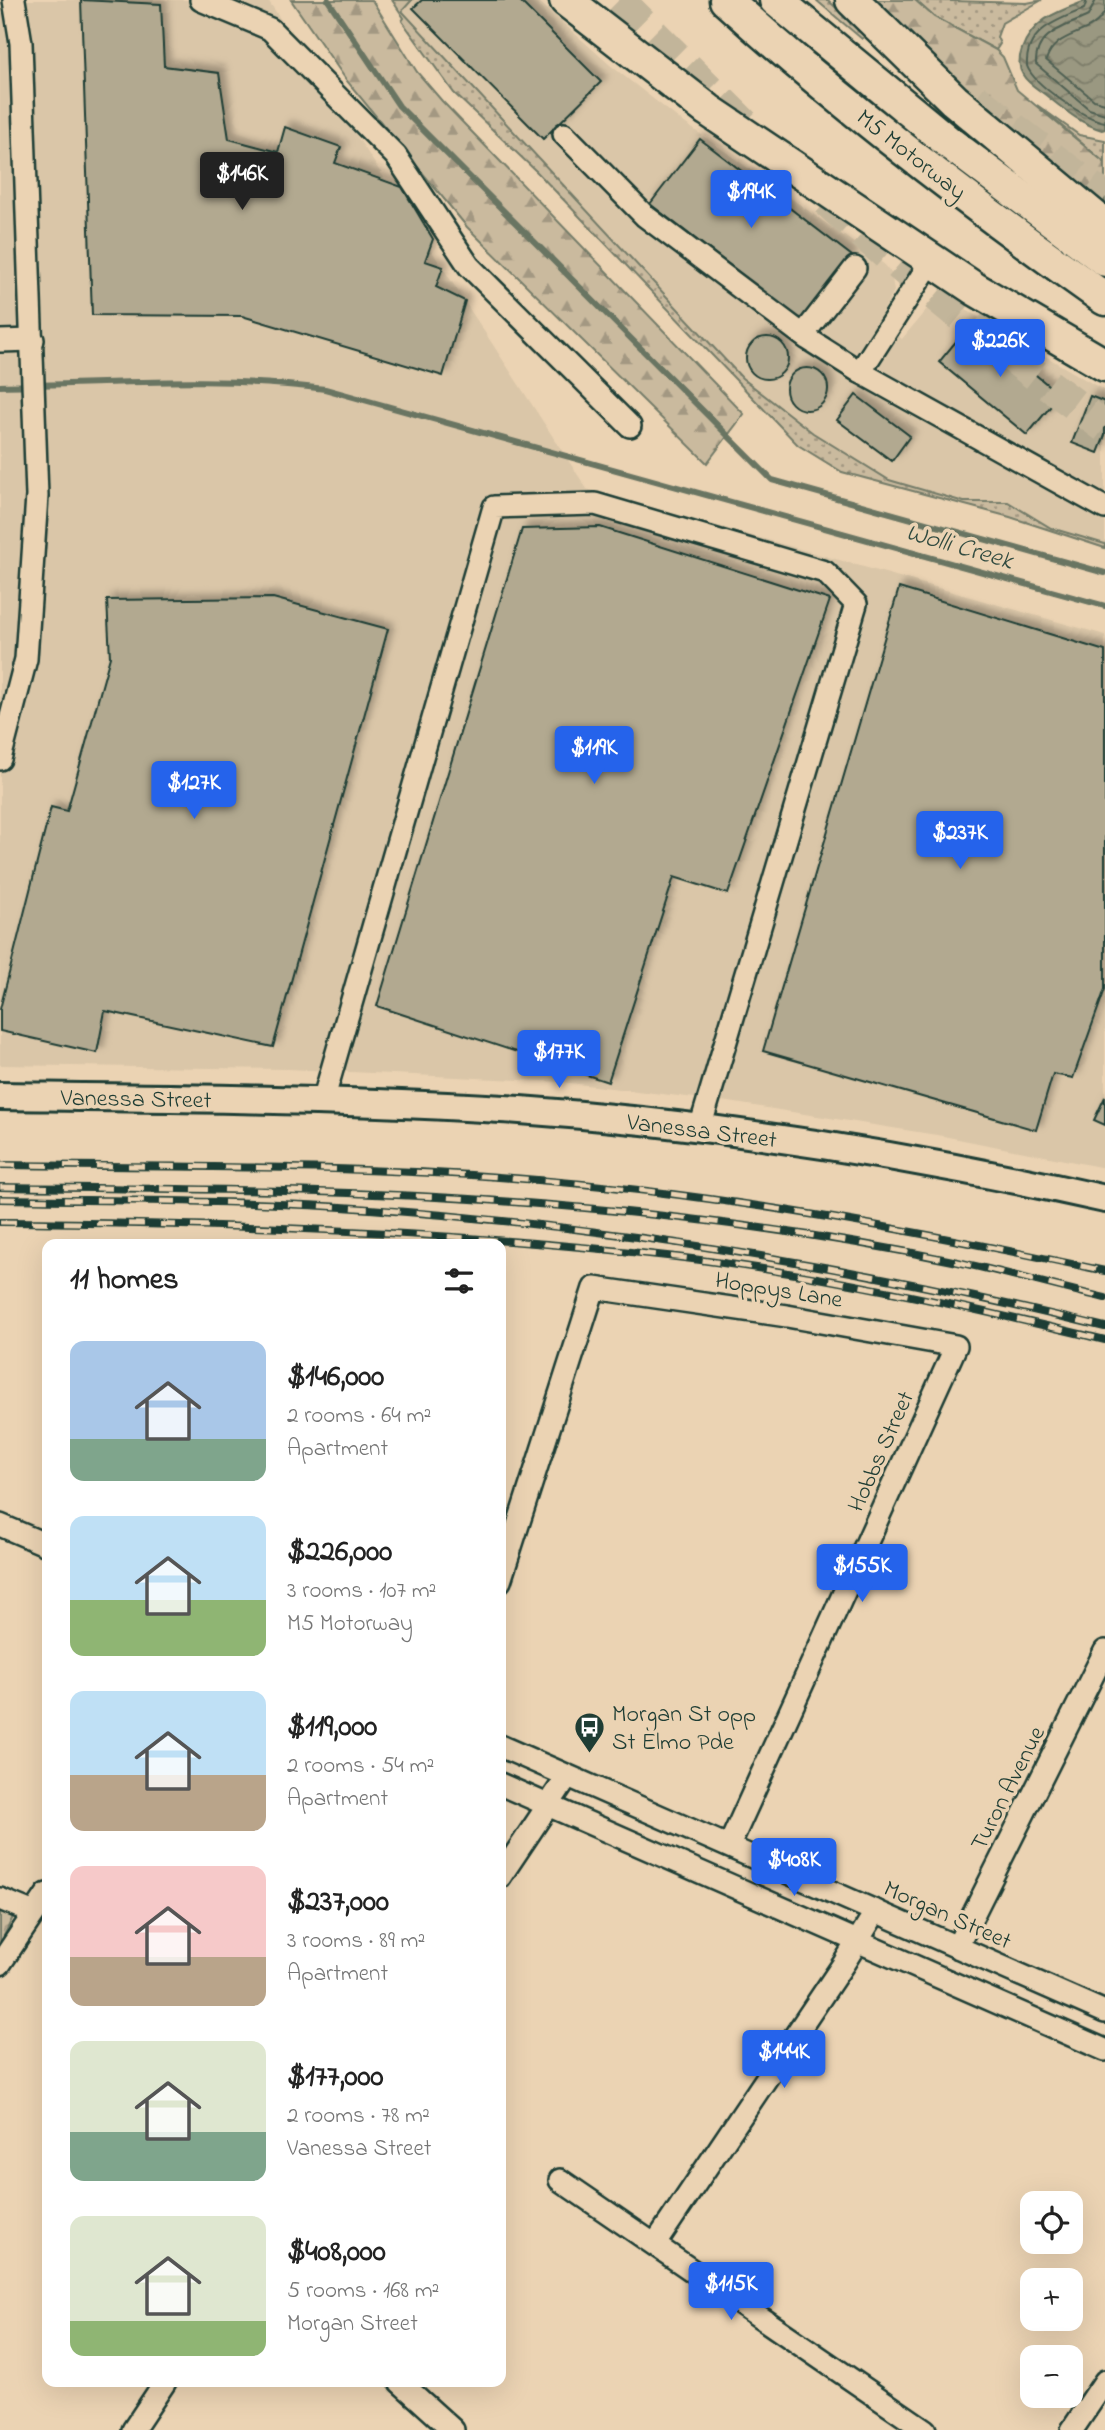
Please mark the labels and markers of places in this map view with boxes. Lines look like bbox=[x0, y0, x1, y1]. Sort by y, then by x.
pin: $146K bbox=[193, 152, 291, 212]
pin: $194K bbox=[702, 170, 800, 230]
pin: $226K bbox=[951, 320, 1049, 379]
pin: $119K bbox=[545, 726, 643, 786]
pin: $127K bbox=[145, 762, 243, 821]
pin: $237K bbox=[911, 812, 1009, 871]
pin: $177K bbox=[510, 1030, 608, 1090]
pin: $155K bbox=[813, 1544, 911, 1604]
place label: Morgan St opp St Elmo Pde bbox=[612, 1698, 756, 1761]
bus stop icon: Morgan St opp St Elmo Pde bbox=[572, 1710, 606, 1754]
pin: $408K bbox=[745, 1839, 843, 1898]
pin: $144K bbox=[735, 2030, 833, 2090]
pin: $115K bbox=[682, 2262, 780, 2322]

